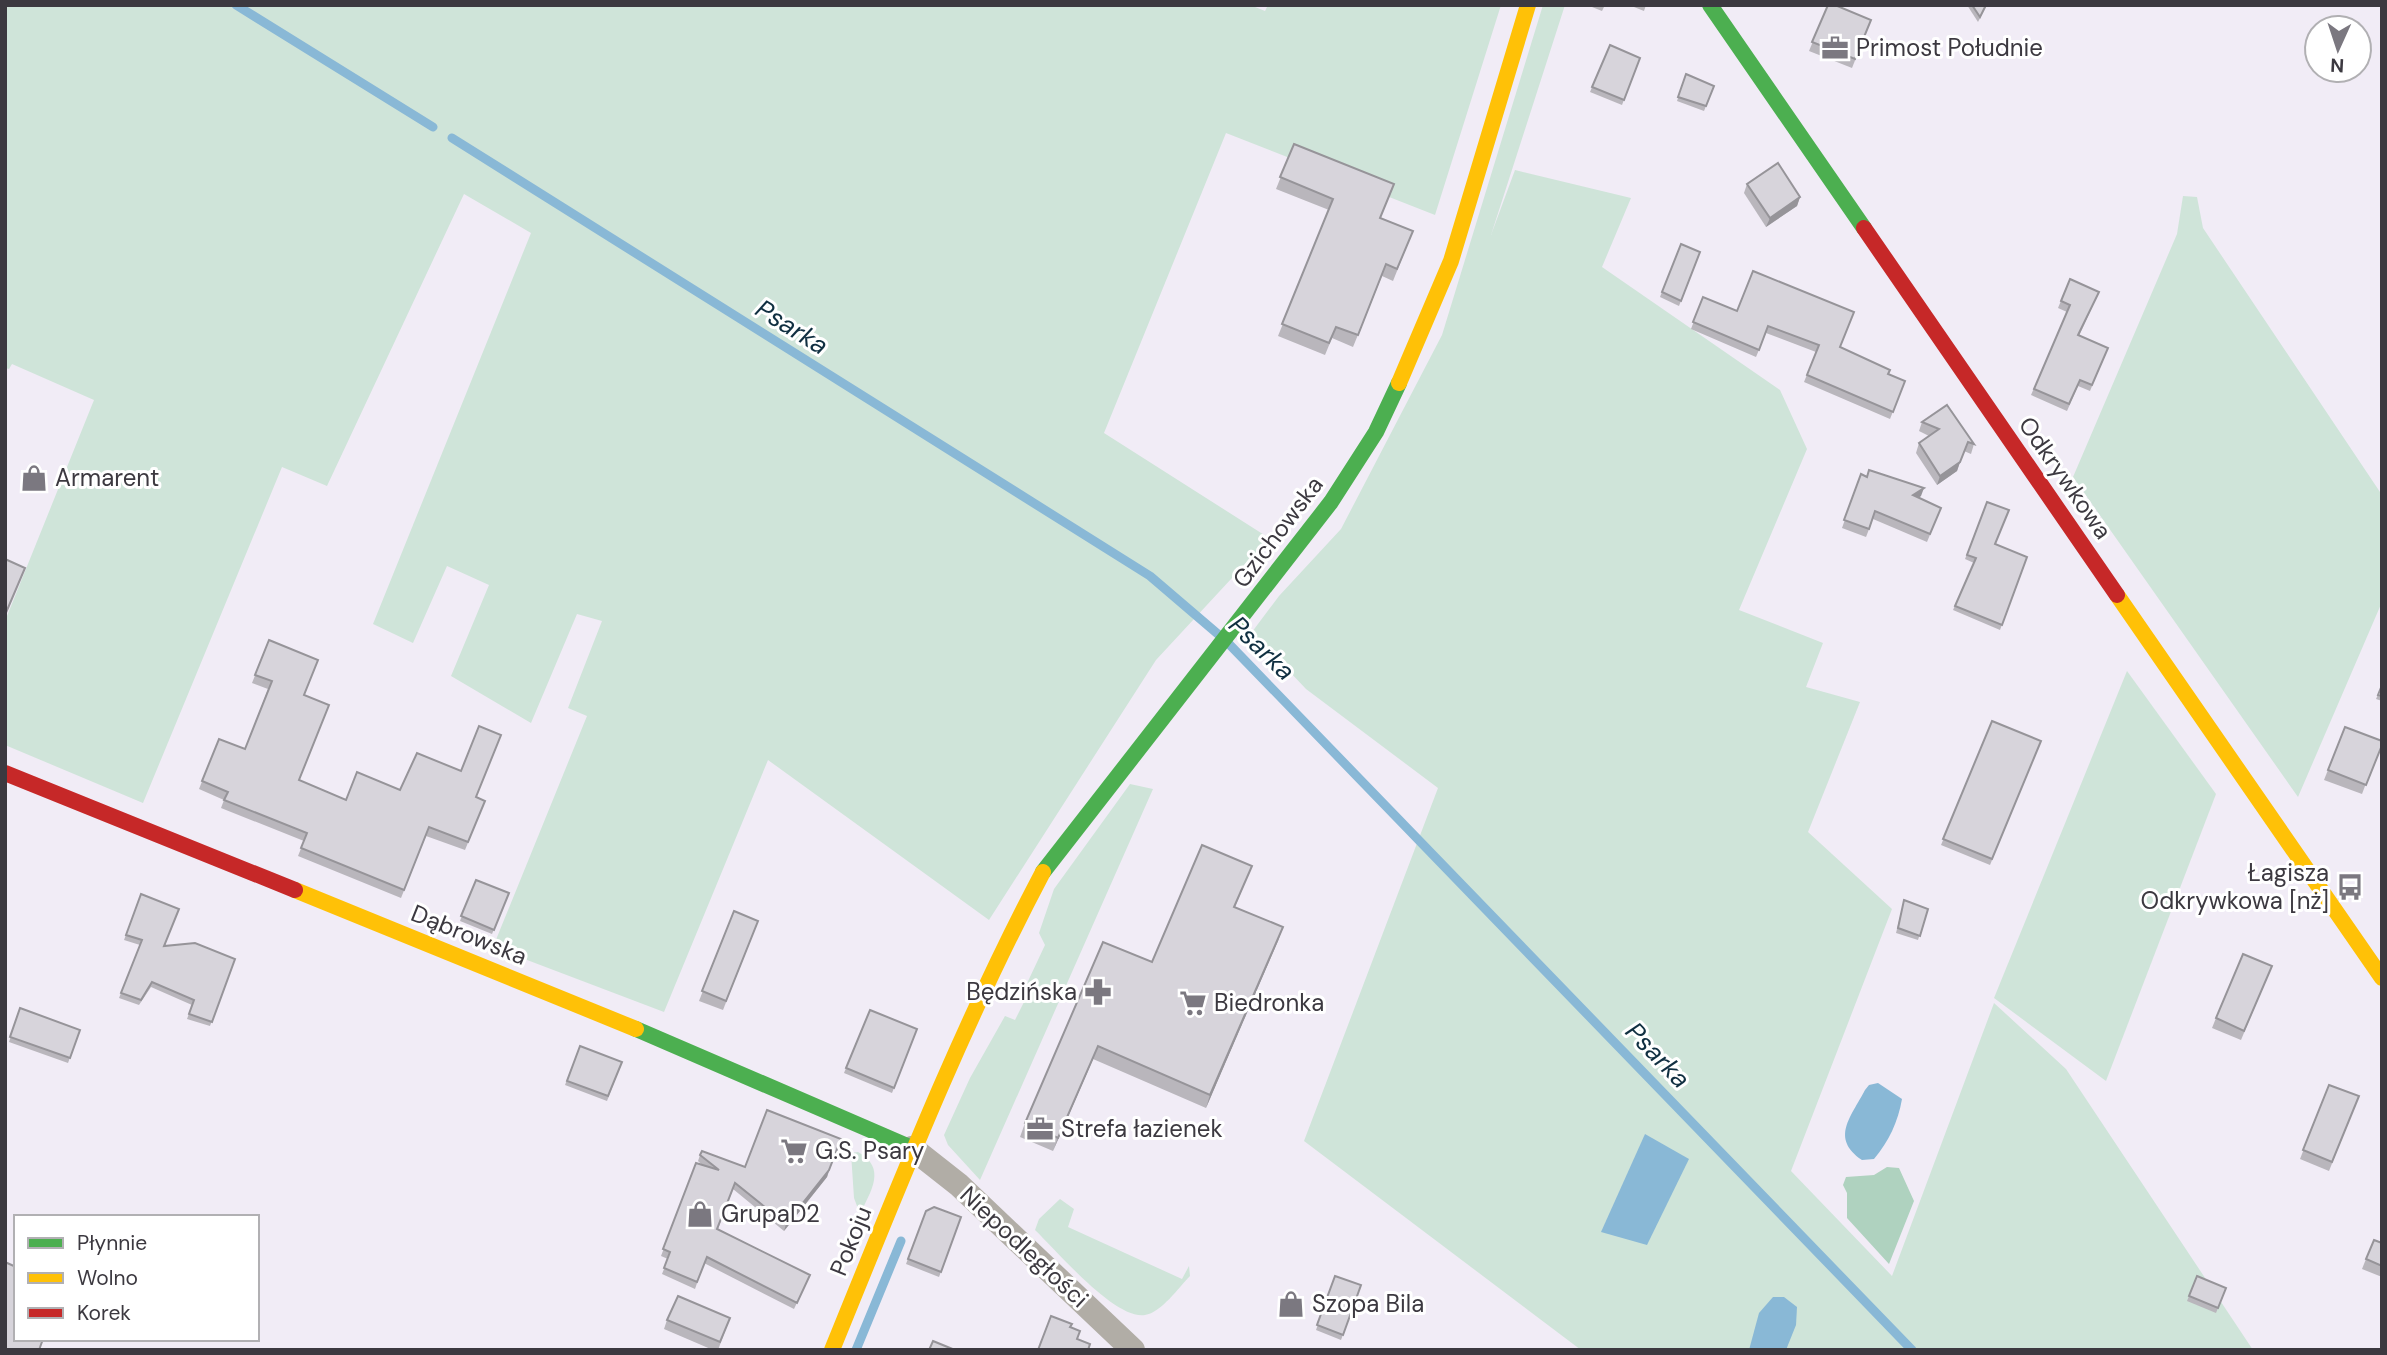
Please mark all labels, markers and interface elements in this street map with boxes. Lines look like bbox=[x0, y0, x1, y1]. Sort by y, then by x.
north arrow bbox=[2303, 14, 2373, 84]
place label: Primost Południe bbox=[1856, 32, 2043, 63]
office icon: Primost Południe bbox=[1820, 33, 1850, 63]
text: N bbox=[2330, 53, 2345, 78]
water label: Psarka bbox=[749, 292, 835, 362]
street label: Odkrywkowa bbox=[2012, 411, 2119, 545]
place label: Armarent bbox=[55, 462, 160, 493]
shop icon: Armarent bbox=[19, 463, 49, 493]
street label: Gzichowska bbox=[1226, 470, 1330, 594]
water label: Psarka bbox=[1222, 608, 1302, 688]
place label: Łagisza Odkrywkowa [nż] bbox=[2141, 857, 2329, 916]
bus stop icon: Łagisza Odkrywkowa [nż] bbox=[2335, 872, 2365, 902]
street label: Dąbrowska bbox=[407, 897, 532, 972]
place label: Będzińska bbox=[966, 976, 1077, 1007]
pharmacy icon: Będzińska bbox=[1083, 977, 1113, 1007]
place label: Biedronka bbox=[1214, 987, 1324, 1018]
supermarket icon: Biedronka bbox=[1178, 988, 1208, 1018]
water label: Psarka bbox=[1618, 1015, 1698, 1095]
place label: Strefa łazienek bbox=[1061, 1113, 1222, 1144]
office icon: Strefa łazienek bbox=[1025, 1114, 1055, 1144]
place label: G.S. Psary bbox=[815, 1135, 924, 1166]
supermarket icon: G.S. Psary bbox=[779, 1136, 809, 1166]
street label: Niepodległości bbox=[954, 1179, 1095, 1314]
place label: GrupaD2 bbox=[721, 1198, 820, 1229]
shop icon: GrupaD2 bbox=[685, 1199, 715, 1229]
street label: Pokoju bbox=[823, 1201, 878, 1280]
legend bbox=[14, 1215, 259, 1341]
text: Płynnie bbox=[77, 1229, 147, 1257]
text: Wolno bbox=[77, 1264, 138, 1292]
place label: Szopa Bila bbox=[1312, 1288, 1424, 1319]
shop icon: Szopa Bila bbox=[1276, 1289, 1306, 1319]
text: Korek bbox=[77, 1299, 131, 1327]

